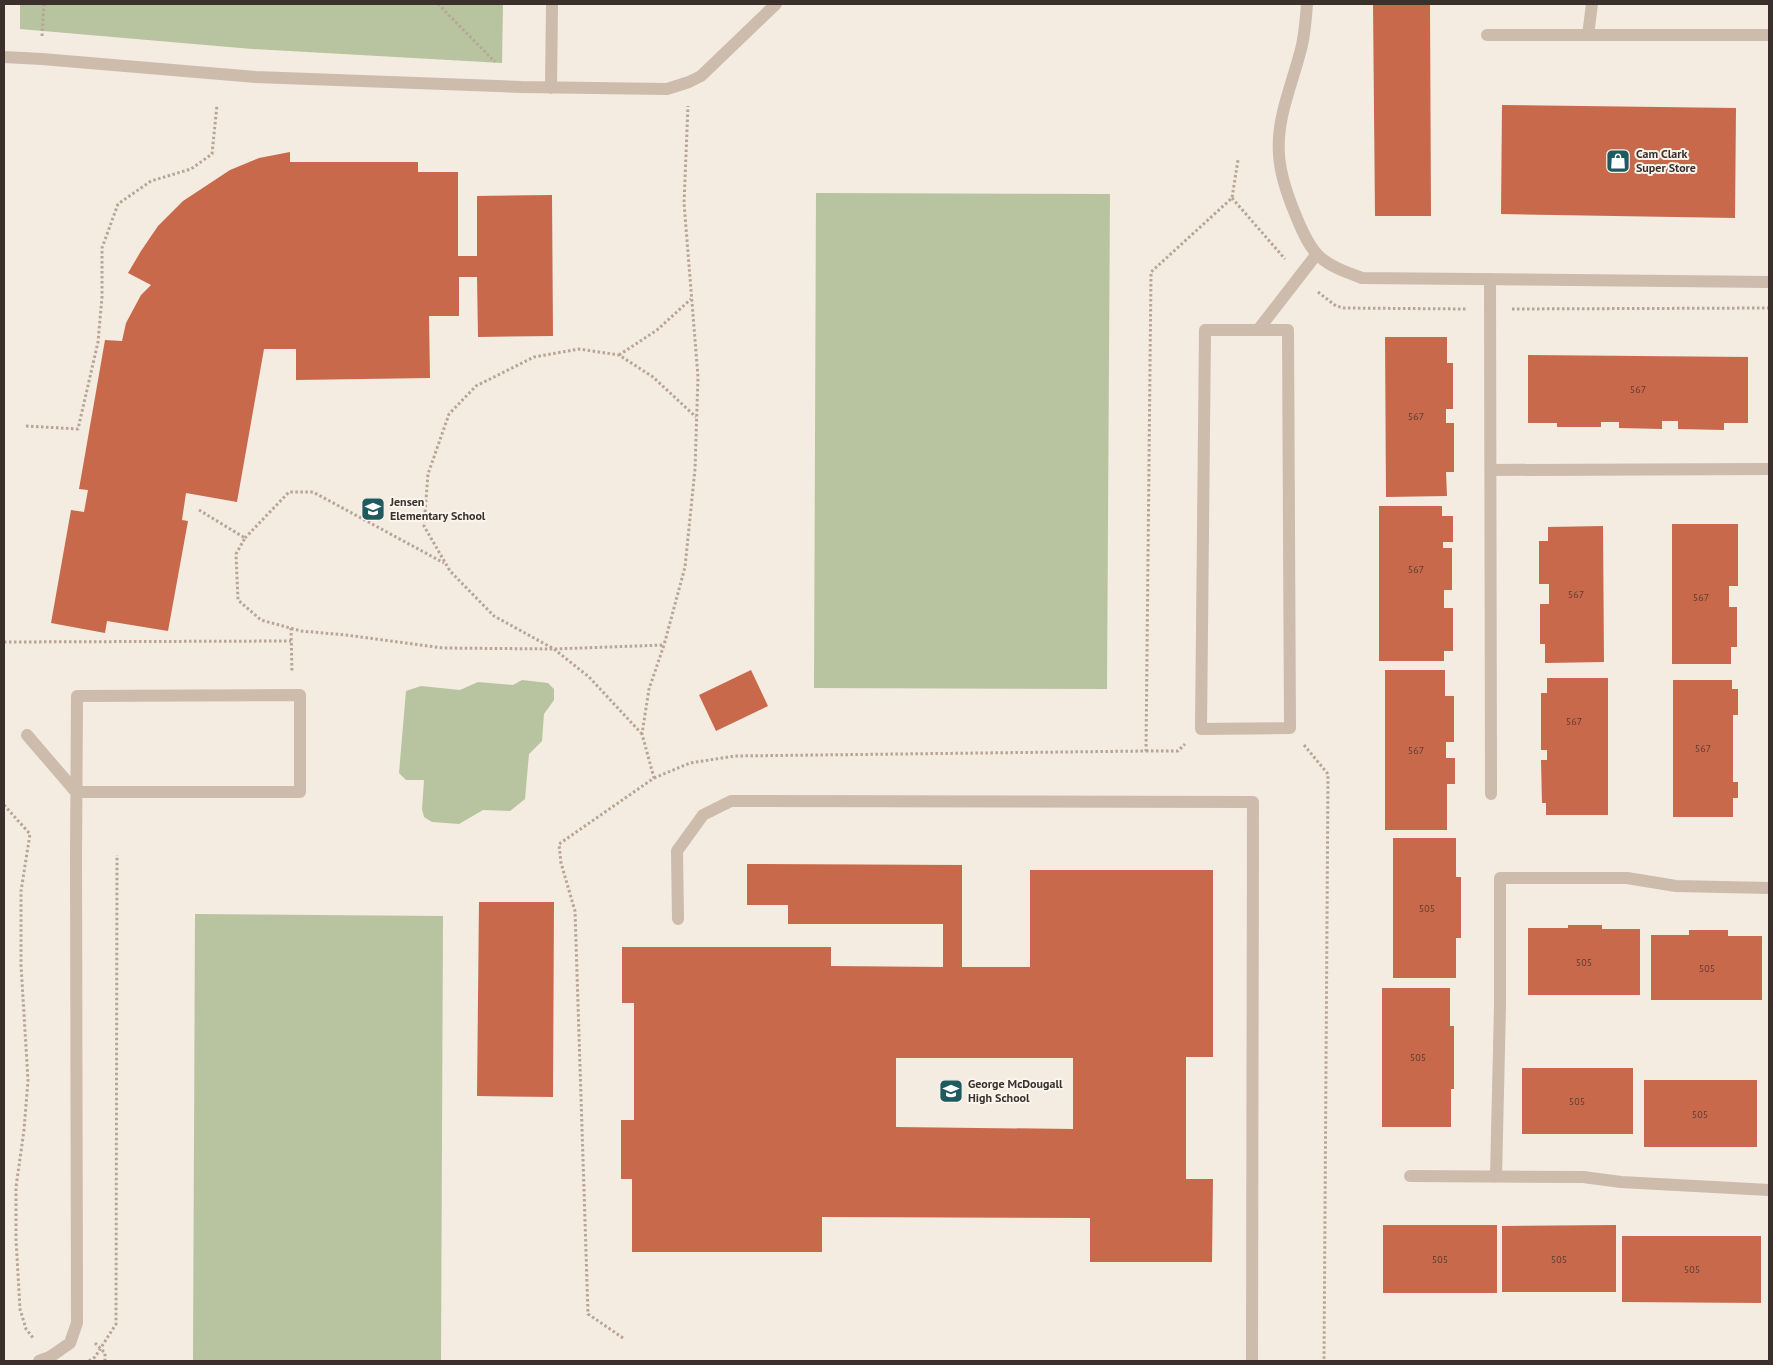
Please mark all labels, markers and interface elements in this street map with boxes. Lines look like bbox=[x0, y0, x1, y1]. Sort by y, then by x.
place label: Cam Clark Super Store bbox=[1636, 146, 1696, 175]
shop icon: Cam Clark Super Store bbox=[1605, 148, 1631, 174]
house number: 567 bbox=[1630, 383, 1646, 396]
house number: 567 bbox=[1408, 410, 1424, 423]
place label: Jensen Elementary School bbox=[389, 494, 486, 523]
school or university icon: Jensen Elementary School bbox=[360, 496, 386, 522]
house number: 567 bbox=[1408, 563, 1424, 576]
house number: 567 bbox=[1568, 588, 1584, 601]
house number: 567 bbox=[1693, 591, 1709, 604]
house number: 567 bbox=[1566, 715, 1582, 728]
house number: 567 bbox=[1695, 742, 1711, 755]
house number: 567 bbox=[1408, 744, 1424, 757]
house number: 505 bbox=[1419, 902, 1435, 915]
house number: 505 bbox=[1576, 956, 1592, 969]
house number: 505 bbox=[1699, 962, 1715, 975]
house number: 505 bbox=[1410, 1051, 1426, 1064]
place label: George McDougall High School bbox=[968, 1076, 1063, 1105]
school or university icon: George McDougall High School bbox=[938, 1078, 964, 1104]
house number: 505 bbox=[1569, 1095, 1585, 1108]
house number: 505 bbox=[1692, 1108, 1708, 1121]
house number: 505 bbox=[1432, 1253, 1448, 1266]
house number: 505 bbox=[1551, 1253, 1567, 1266]
house number: 505 bbox=[1684, 1263, 1700, 1276]

